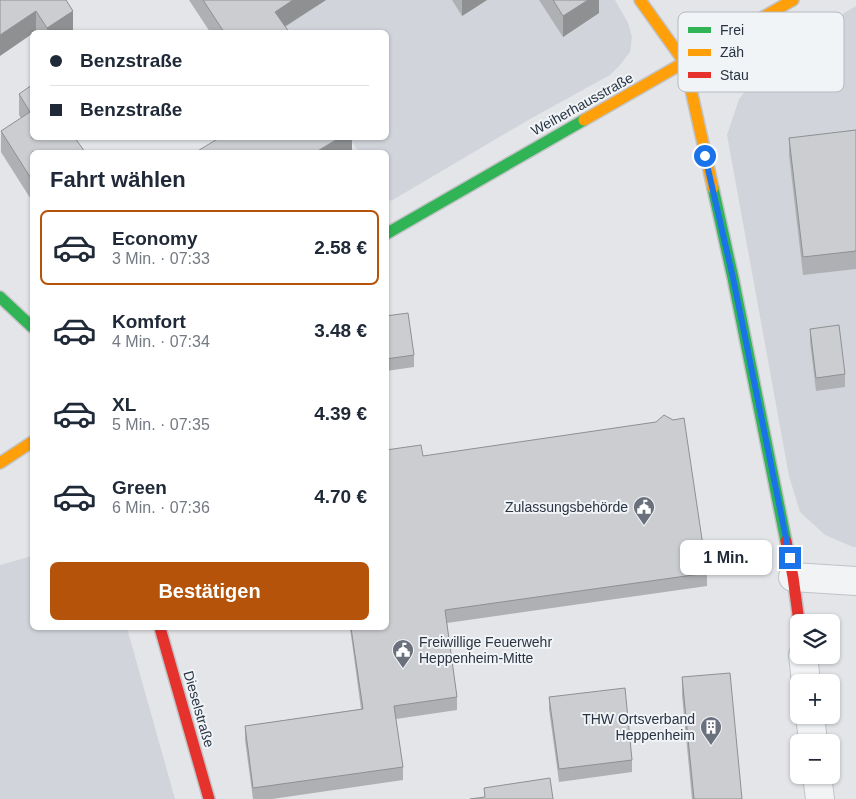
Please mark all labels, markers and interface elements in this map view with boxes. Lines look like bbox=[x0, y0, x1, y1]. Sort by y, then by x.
legend bbox=[678, 12, 844, 92]
text: Frei bbox=[720, 22, 744, 38]
text: Zäh bbox=[720, 44, 744, 60]
text: Benzstraße bbox=[80, 50, 182, 71]
text: Stau bbox=[720, 67, 749, 83]
street label: Weiherhausstraße bbox=[528, 69, 636, 139]
text: Benzstraße bbox=[80, 99, 182, 120]
route start bbox=[694, 145, 716, 167]
text: Fahrt wählen bbox=[50, 167, 186, 192]
icon: car bbox=[52, 225, 97, 270]
text: Economy bbox=[112, 228, 198, 249]
text: 2.58 € bbox=[314, 237, 367, 258]
text: 3 Min. · 07:33 bbox=[112, 250, 210, 267]
icon: car bbox=[52, 308, 97, 353]
text: Komfort bbox=[112, 311, 186, 332]
text: 3.48 € bbox=[314, 320, 367, 341]
text: 4 Min. · 07:34 bbox=[112, 333, 210, 350]
icon: car bbox=[52, 391, 97, 436]
text: XL bbox=[112, 394, 136, 415]
text: 4.39 € bbox=[314, 403, 367, 424]
text: 5 Min. · 07:35 bbox=[112, 416, 210, 433]
icon: car bbox=[52, 474, 97, 519]
text: Green bbox=[112, 477, 167, 498]
text: 4.70 € bbox=[314, 486, 367, 507]
public building icon: Zulassungsbehörde bbox=[632, 495, 656, 526]
text: 6 Min. · 07:36 bbox=[112, 499, 210, 516]
place label: Zulassungsbehörde bbox=[505, 499, 628, 515]
callout: 1 Min. bbox=[680, 540, 772, 576]
route end bbox=[779, 547, 801, 569]
text: 1 Min. bbox=[703, 549, 749, 566]
button: Bestätigen bbox=[50, 562, 369, 620]
map controls bbox=[790, 614, 840, 784]
button: layers bbox=[790, 614, 840, 664]
place label: Freiwillige Feuerwehr Heppenheim-Mitte bbox=[419, 634, 552, 666]
public building icon: Freiwillige Feuerwehr Heppenheim-Mitte bbox=[391, 638, 415, 669]
street label: Dieselstraße bbox=[180, 669, 218, 749]
button: + bbox=[790, 674, 840, 724]
place label: THW Ortsverband Heppenheim bbox=[582, 711, 695, 743]
building icon: THW Ortsverband Heppenheim bbox=[699, 715, 723, 746]
button: − bbox=[790, 734, 840, 784]

